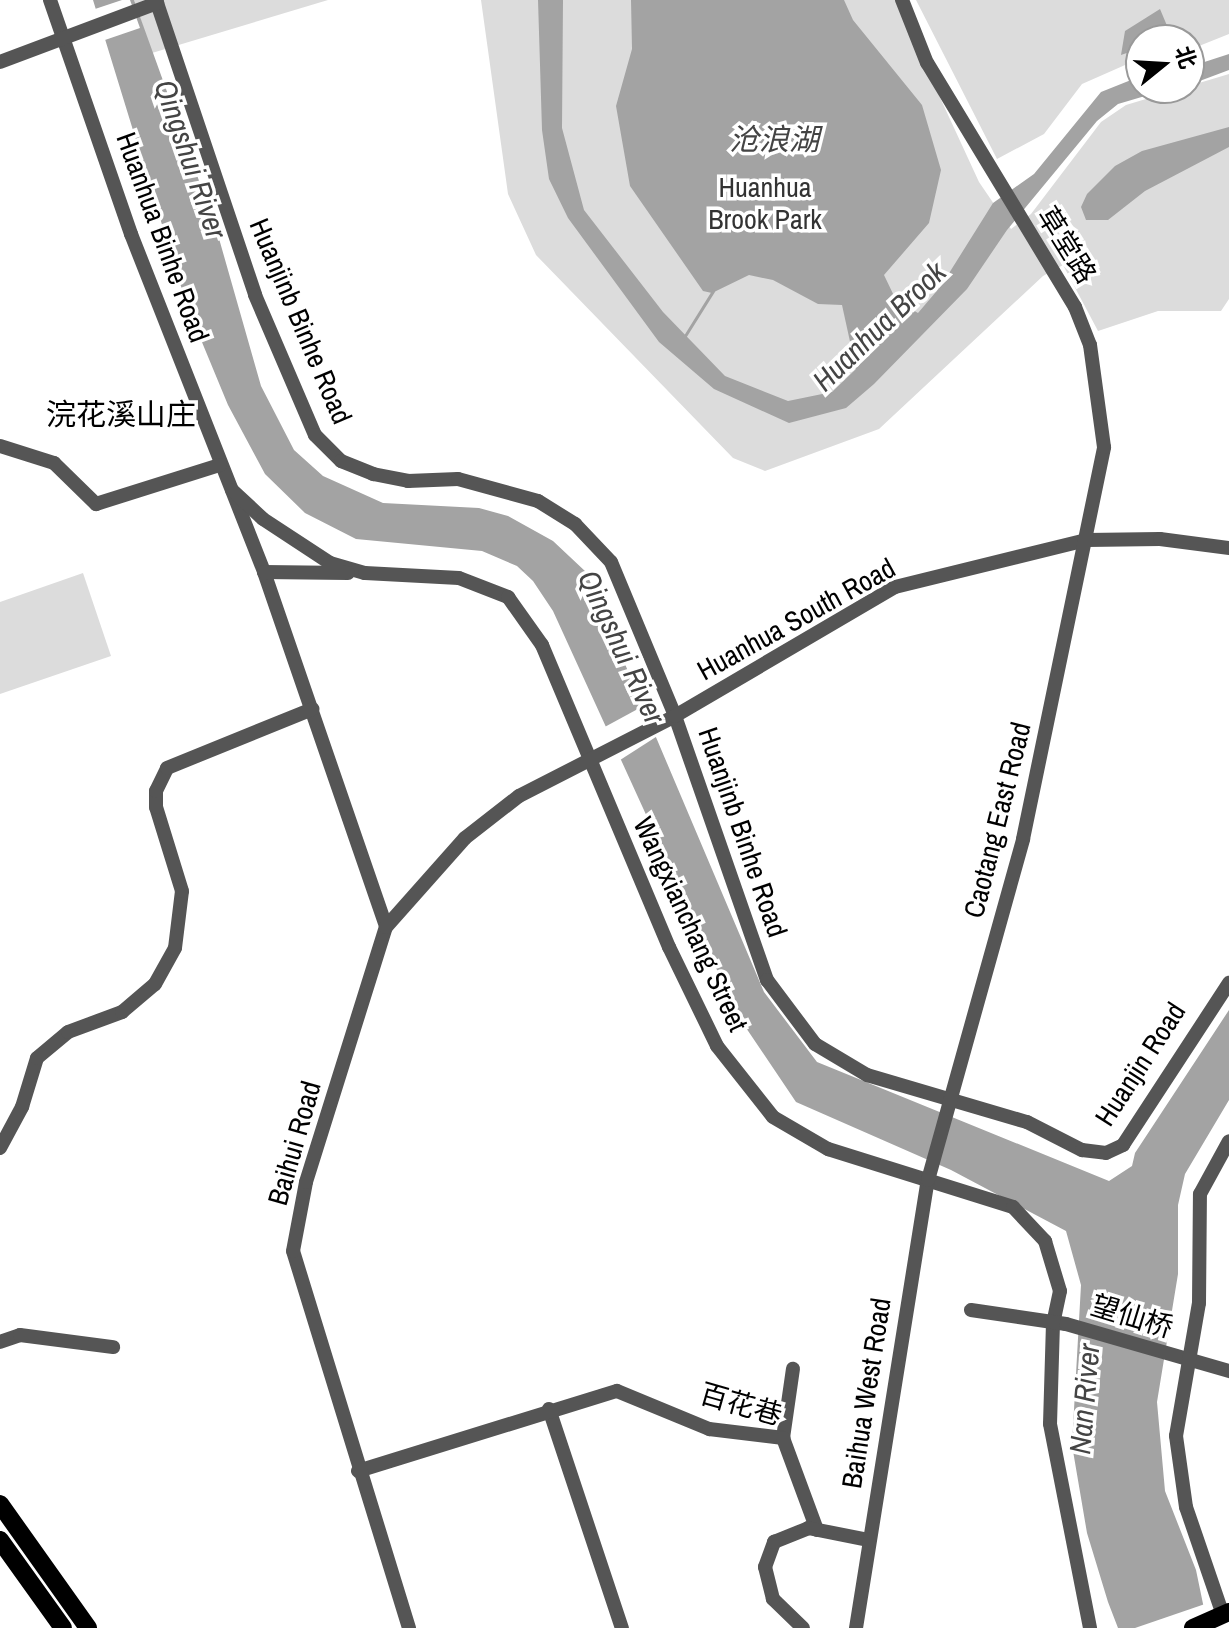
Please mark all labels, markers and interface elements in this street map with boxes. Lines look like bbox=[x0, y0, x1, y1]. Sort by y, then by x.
north arrow bbox=[1125, 24, 1205, 104]
text: 北 bbox=[1168, 42, 1204, 72]
water label: Qingshui River bbox=[147, 75, 235, 243]
water label: 沧浪湖 bbox=[729, 121, 819, 157]
street label: Huanhua Binhe Road bbox=[109, 127, 217, 347]
park label: Huanhua Brook Park bbox=[708, 170, 822, 236]
street label: 草堂路 bbox=[1030, 200, 1104, 290]
street label: Huanjinb Binhe Road bbox=[243, 213, 359, 429]
water label: Huanhua Brook bbox=[805, 254, 953, 398]
district label: 浣花溪山庄 bbox=[46, 396, 196, 432]
street label: Huanhua South Road bbox=[691, 551, 901, 687]
water label: Qingshui River bbox=[571, 564, 673, 730]
street label: Caotang East Road bbox=[956, 719, 1038, 921]
street label: Huanjinb Binhe Road bbox=[691, 723, 795, 941]
street label: Wangxianchang Street bbox=[627, 811, 755, 1037]
street label: Huanjin Road bbox=[1088, 996, 1192, 1132]
street label: Baihui Road bbox=[260, 1077, 328, 1209]
street label: 望仙桥 bbox=[1087, 1288, 1177, 1344]
street label: Baihua West Road bbox=[834, 1295, 898, 1491]
water label: Nan River bbox=[1061, 1342, 1107, 1456]
street label: 百花巷 bbox=[696, 1376, 786, 1432]

